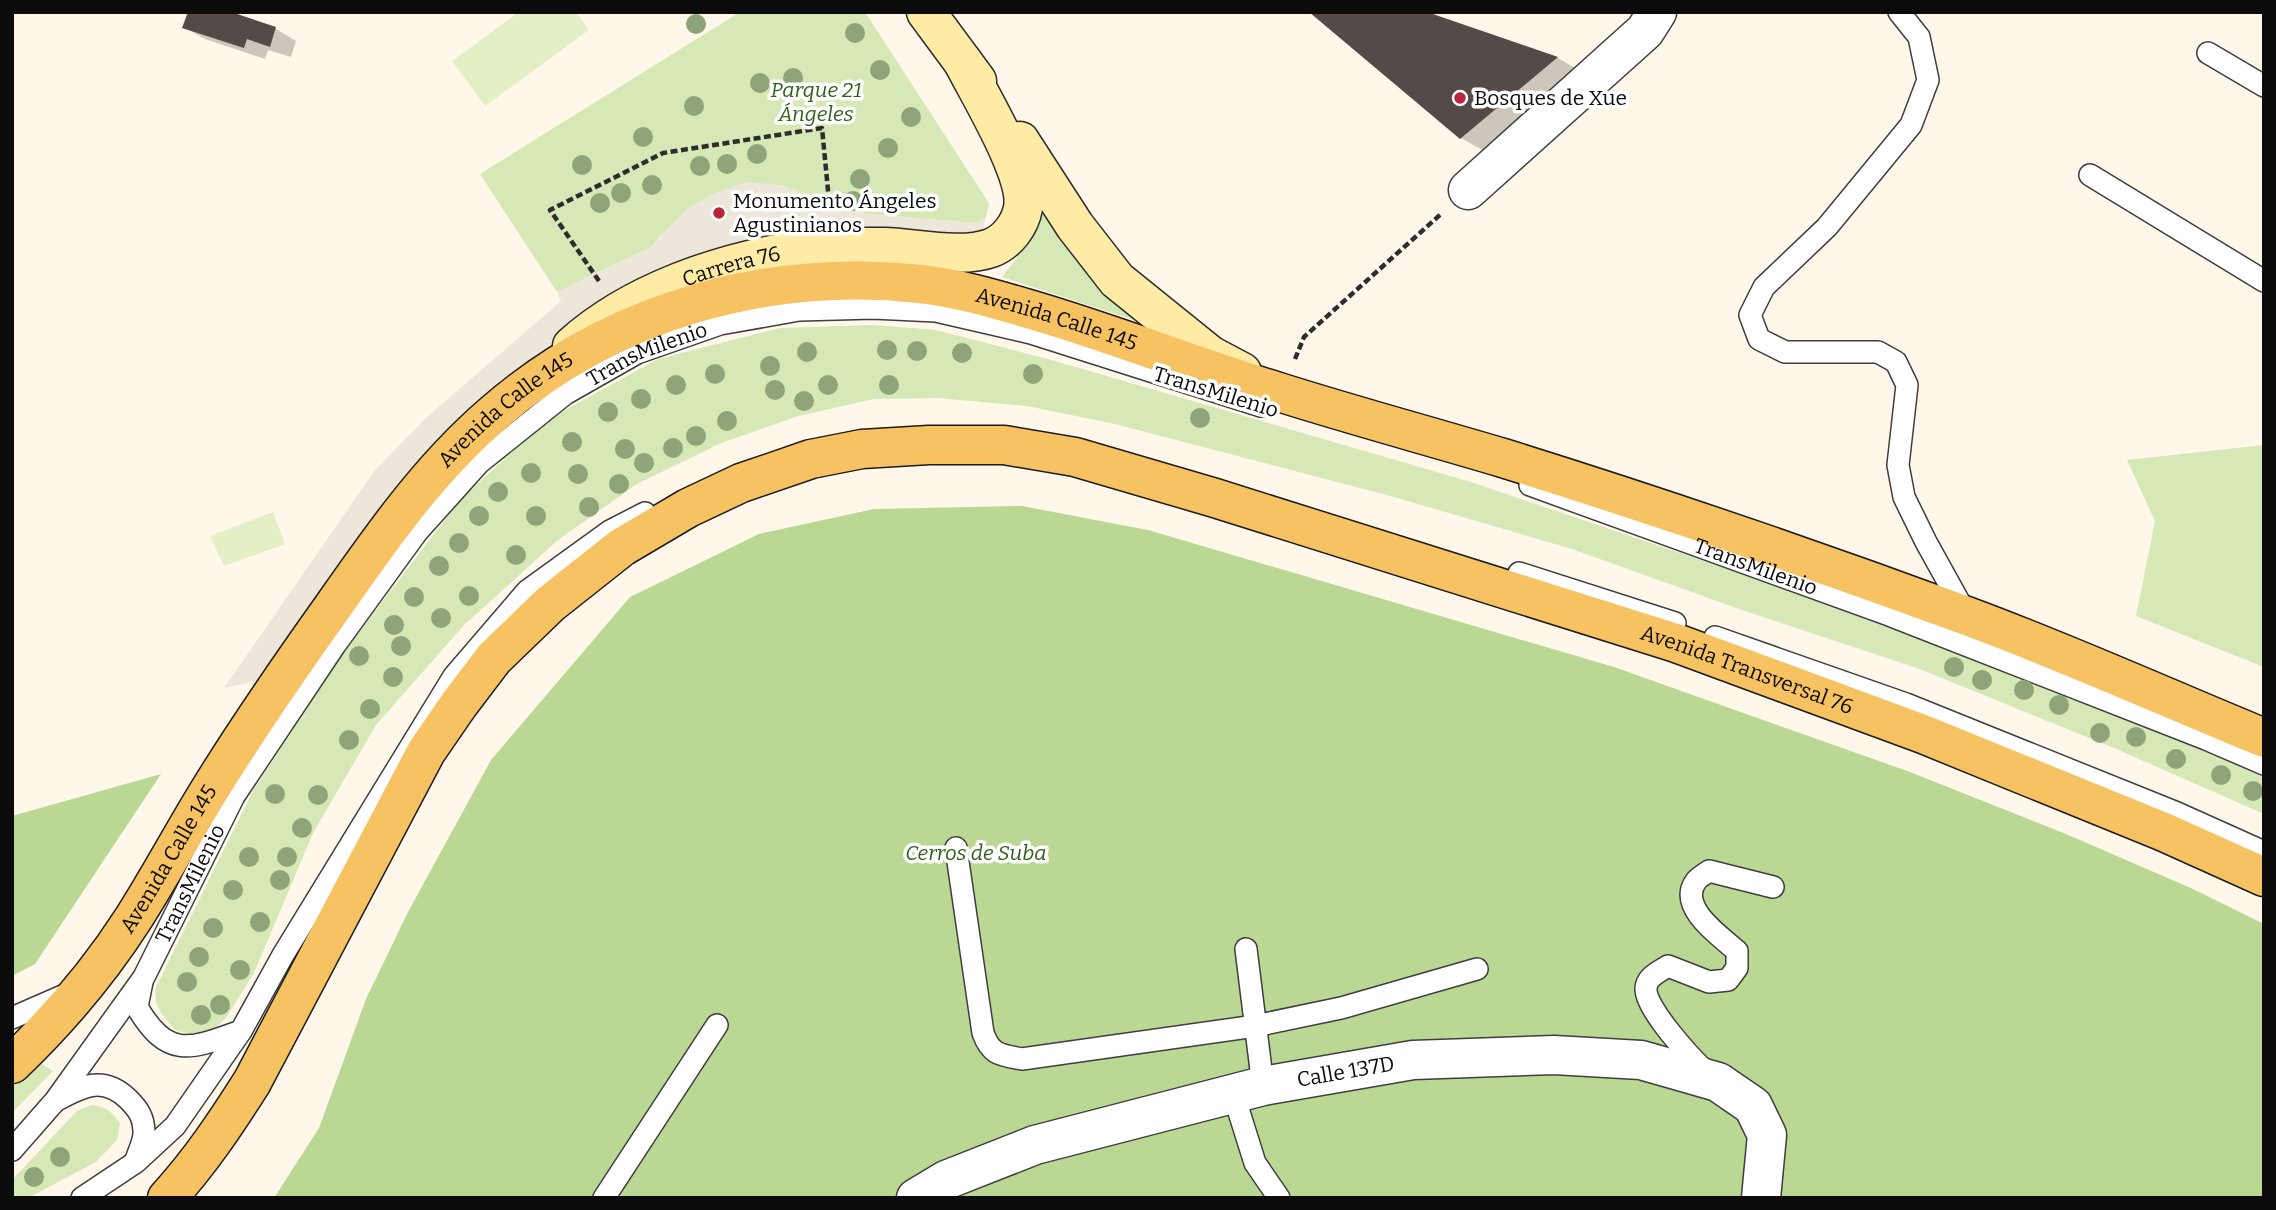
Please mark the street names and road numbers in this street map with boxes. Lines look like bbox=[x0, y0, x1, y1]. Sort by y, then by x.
street label: Carrera 76 bbox=[679, 241, 783, 293]
street label: Avenida Calle 145 bbox=[973, 282, 1141, 356]
street label: TransMilenio bbox=[582, 316, 711, 392]
street label: Avenida Calle 145 bbox=[432, 346, 578, 473]
street label: TransMilenio bbox=[1150, 361, 1282, 423]
street label: TransMilenio bbox=[1690, 532, 1821, 601]
street label: Avenida Transversal 76 bbox=[1638, 620, 1857, 720]
street label: Avenida Calle 145 bbox=[114, 780, 223, 938]
street label: TransMilenio bbox=[150, 820, 231, 947]
street label: Calle 137D bbox=[1295, 1050, 1396, 1093]

